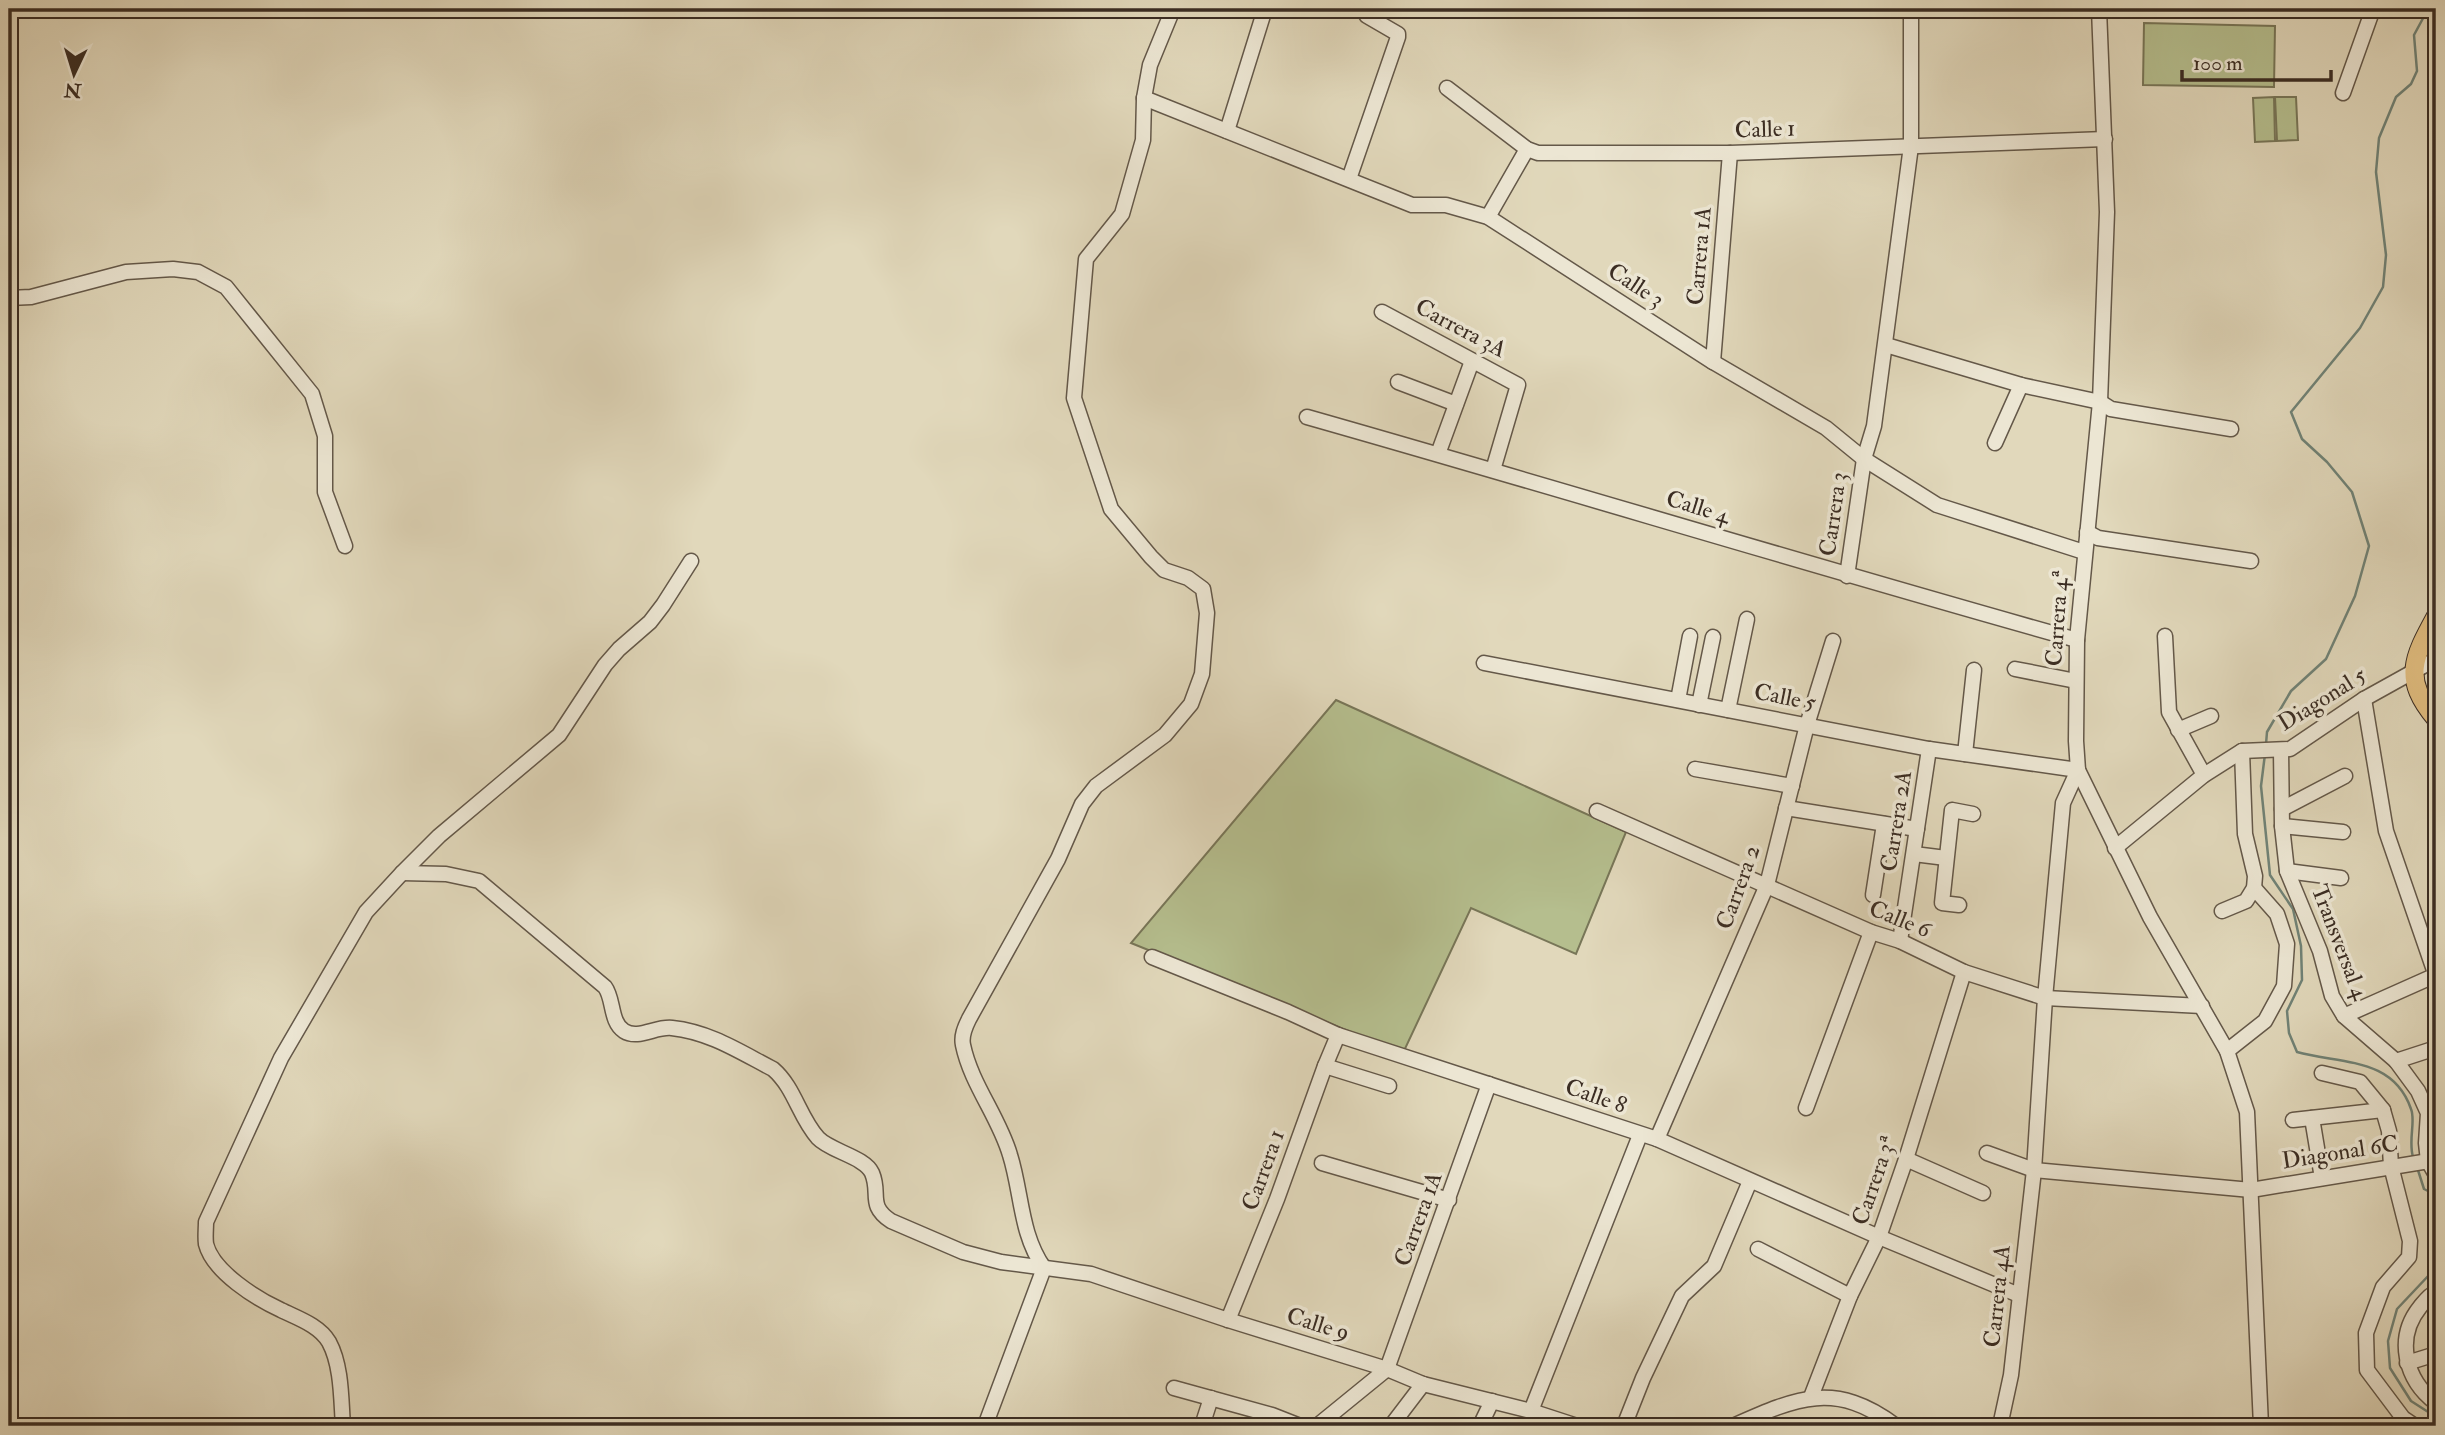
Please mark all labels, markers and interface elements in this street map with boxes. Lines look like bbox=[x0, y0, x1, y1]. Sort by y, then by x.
north arrow bbox=[38, 38, 108, 108]
scale bar bbox=[2182, 38, 2331, 82]
text: 100 m bbox=[2193, 50, 2243, 77]
text: N bbox=[63, 77, 83, 103]
street label: Calle 1 bbox=[1734, 113, 1796, 145]
street label: Carrera 1A bbox=[1680, 205, 1718, 306]
street label: Calle 3 bbox=[1602, 256, 1670, 314]
street label: Carrera 3A bbox=[1410, 292, 1512, 364]
street label: Carrera 3 bbox=[1813, 470, 1853, 558]
street label: Calle 4 bbox=[1663, 484, 1735, 531]
street label: Carrera 4ª bbox=[2039, 569, 2075, 667]
street label: Diagonal 5 bbox=[2272, 661, 2372, 737]
street label: Calle 5 bbox=[1752, 677, 1818, 717]
street label: Carrera 2A bbox=[1874, 768, 1918, 874]
street label: Carrera 2 bbox=[1709, 841, 1767, 933]
street label: Transversal 4 bbox=[2305, 880, 2376, 1005]
street label: Calle 6 bbox=[1865, 894, 1936, 945]
street label: Calle 8 bbox=[1561, 1072, 1631, 1120]
street label: Carrera 1 bbox=[1235, 1126, 1291, 1214]
street label: Diagonal 6C bbox=[2280, 1129, 2400, 1175]
street label: Carrera 3ª bbox=[1845, 1131, 1903, 1229]
street label: Carrera 1A bbox=[1388, 1167, 1449, 1270]
street label: Carrera 4A bbox=[1977, 1243, 2017, 1349]
street label: Calle 9 bbox=[1283, 1301, 1353, 1347]

